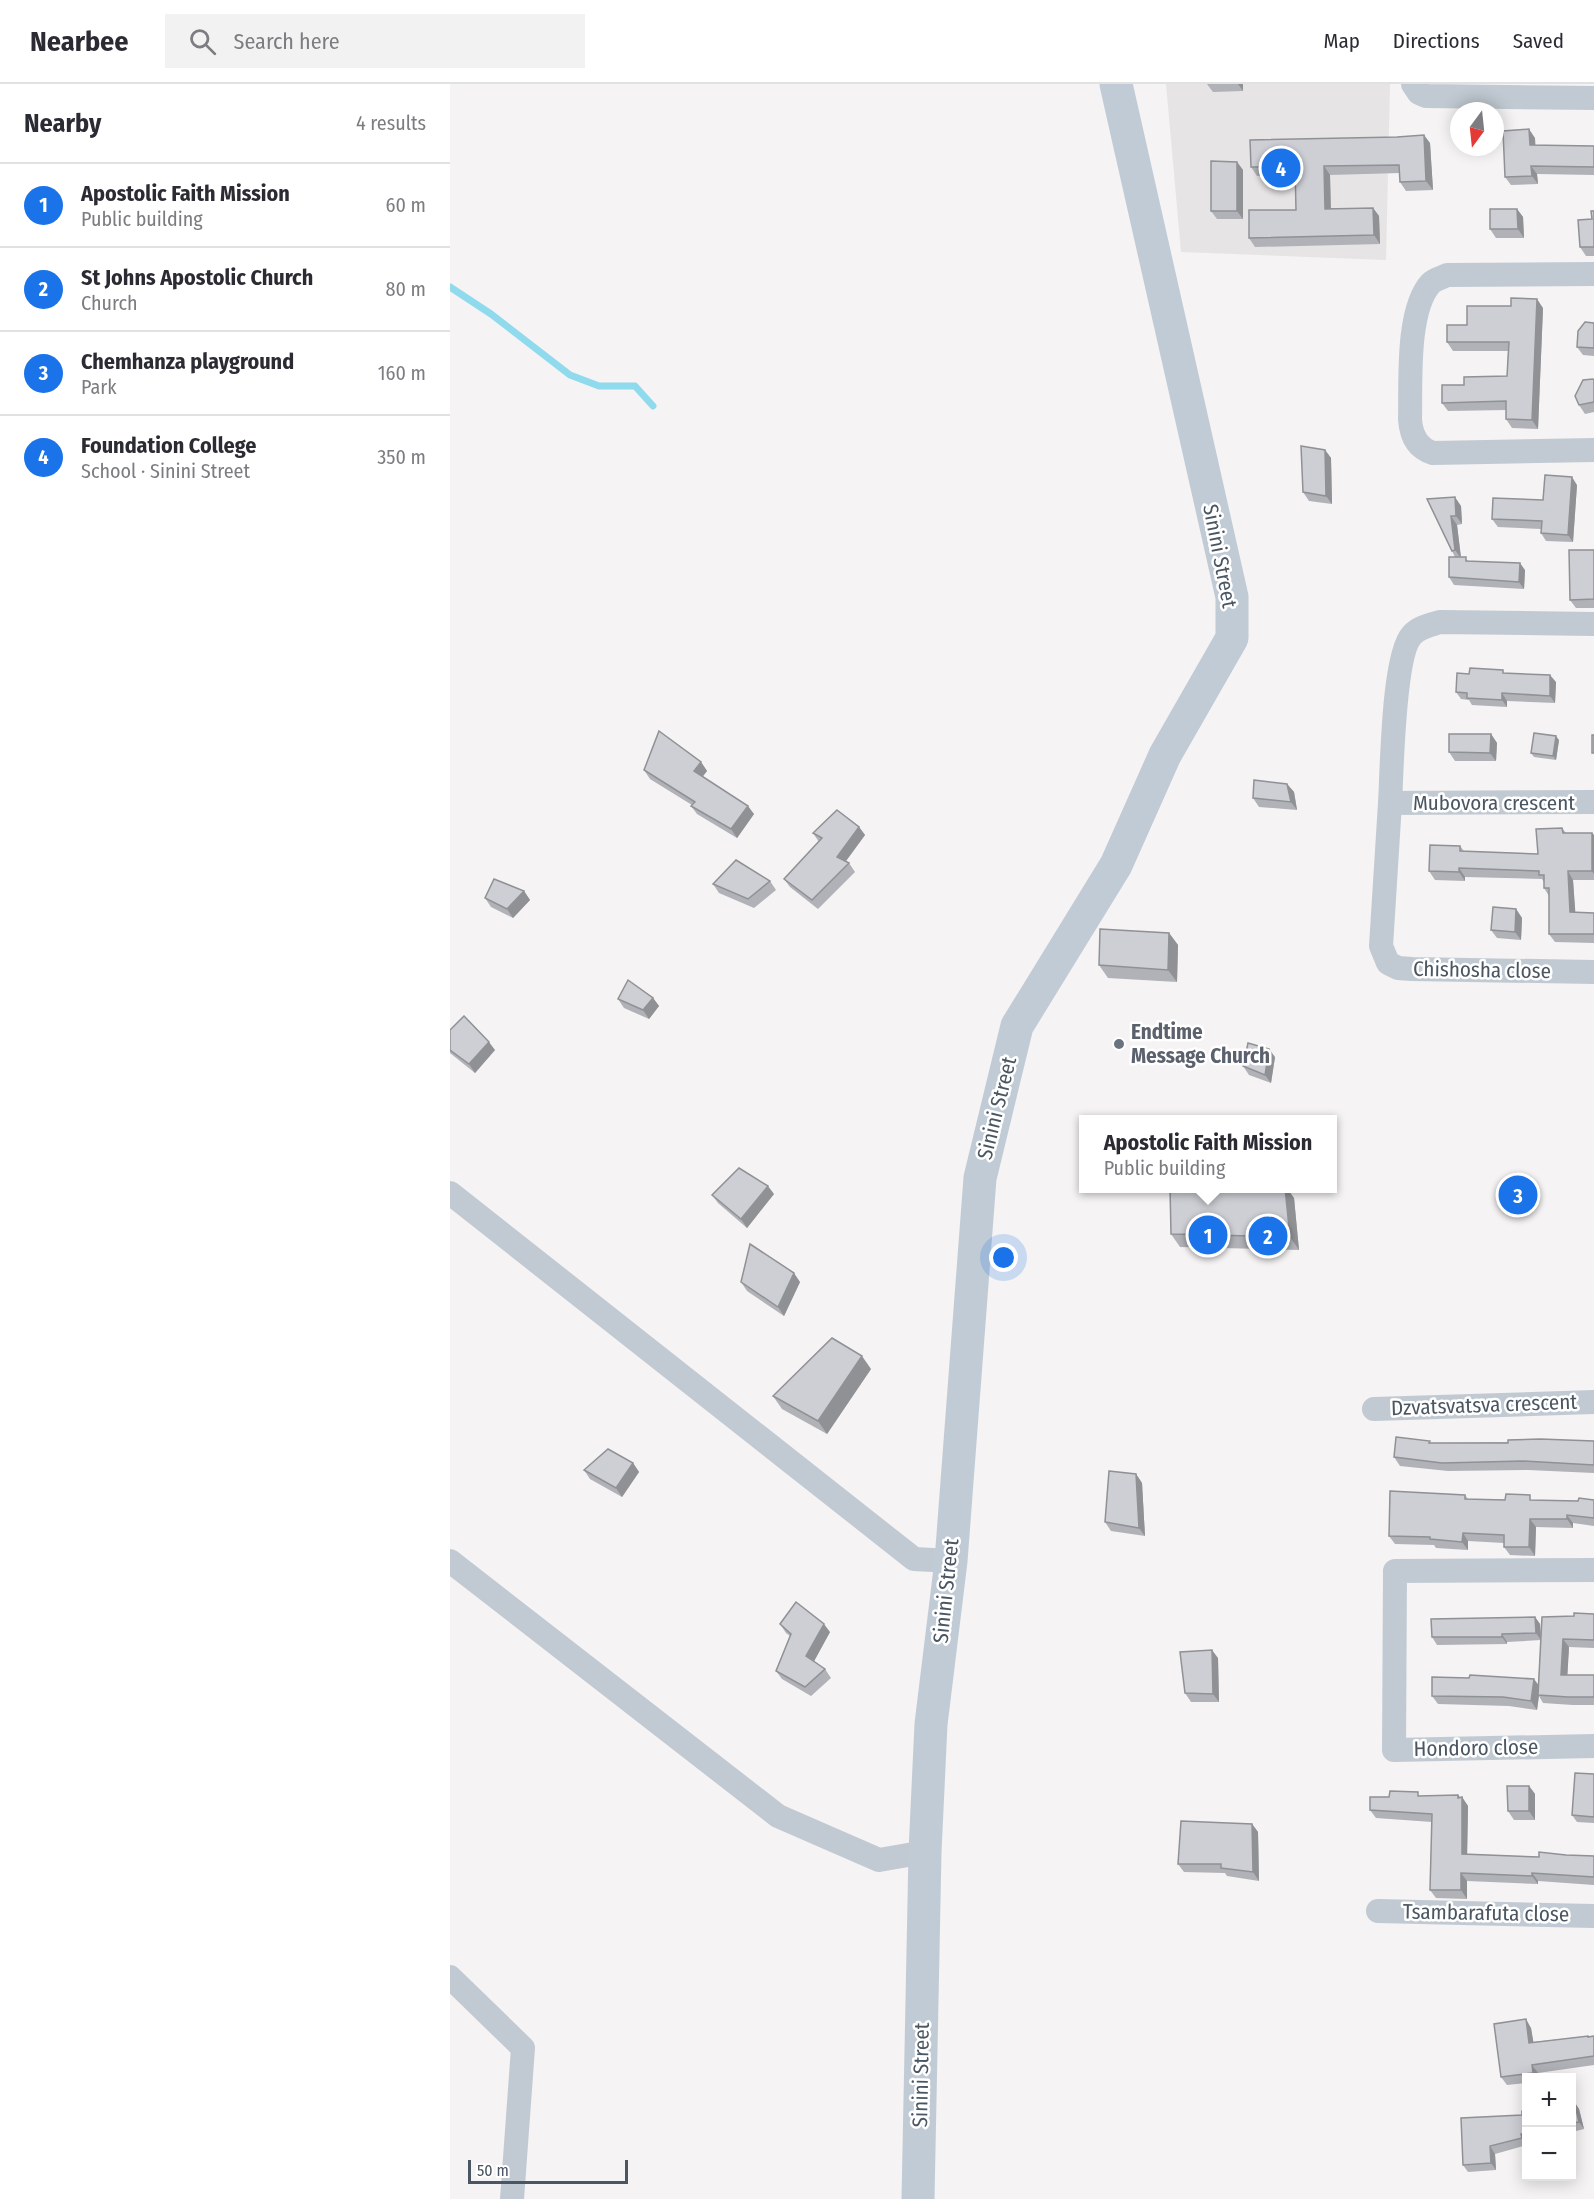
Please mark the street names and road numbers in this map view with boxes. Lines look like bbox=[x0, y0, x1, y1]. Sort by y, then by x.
street label: Sinini Street bbox=[1197, 502, 1243, 610]
street label: Mubovora crescent bbox=[1413, 790, 1575, 816]
street label: Chishosha close bbox=[1413, 956, 1551, 984]
street label: Sinini Street bbox=[972, 1054, 1022, 1162]
street label: Dzvatsvatsva crescent bbox=[1390, 1389, 1578, 1421]
street label: Sinini Street bbox=[928, 1537, 964, 1645]
street label: Hondoro close bbox=[1413, 1734, 1539, 1762]
street label: Tsambarafuta close bbox=[1403, 1899, 1569, 1927]
street label: Sinini Street bbox=[907, 2022, 935, 2128]

